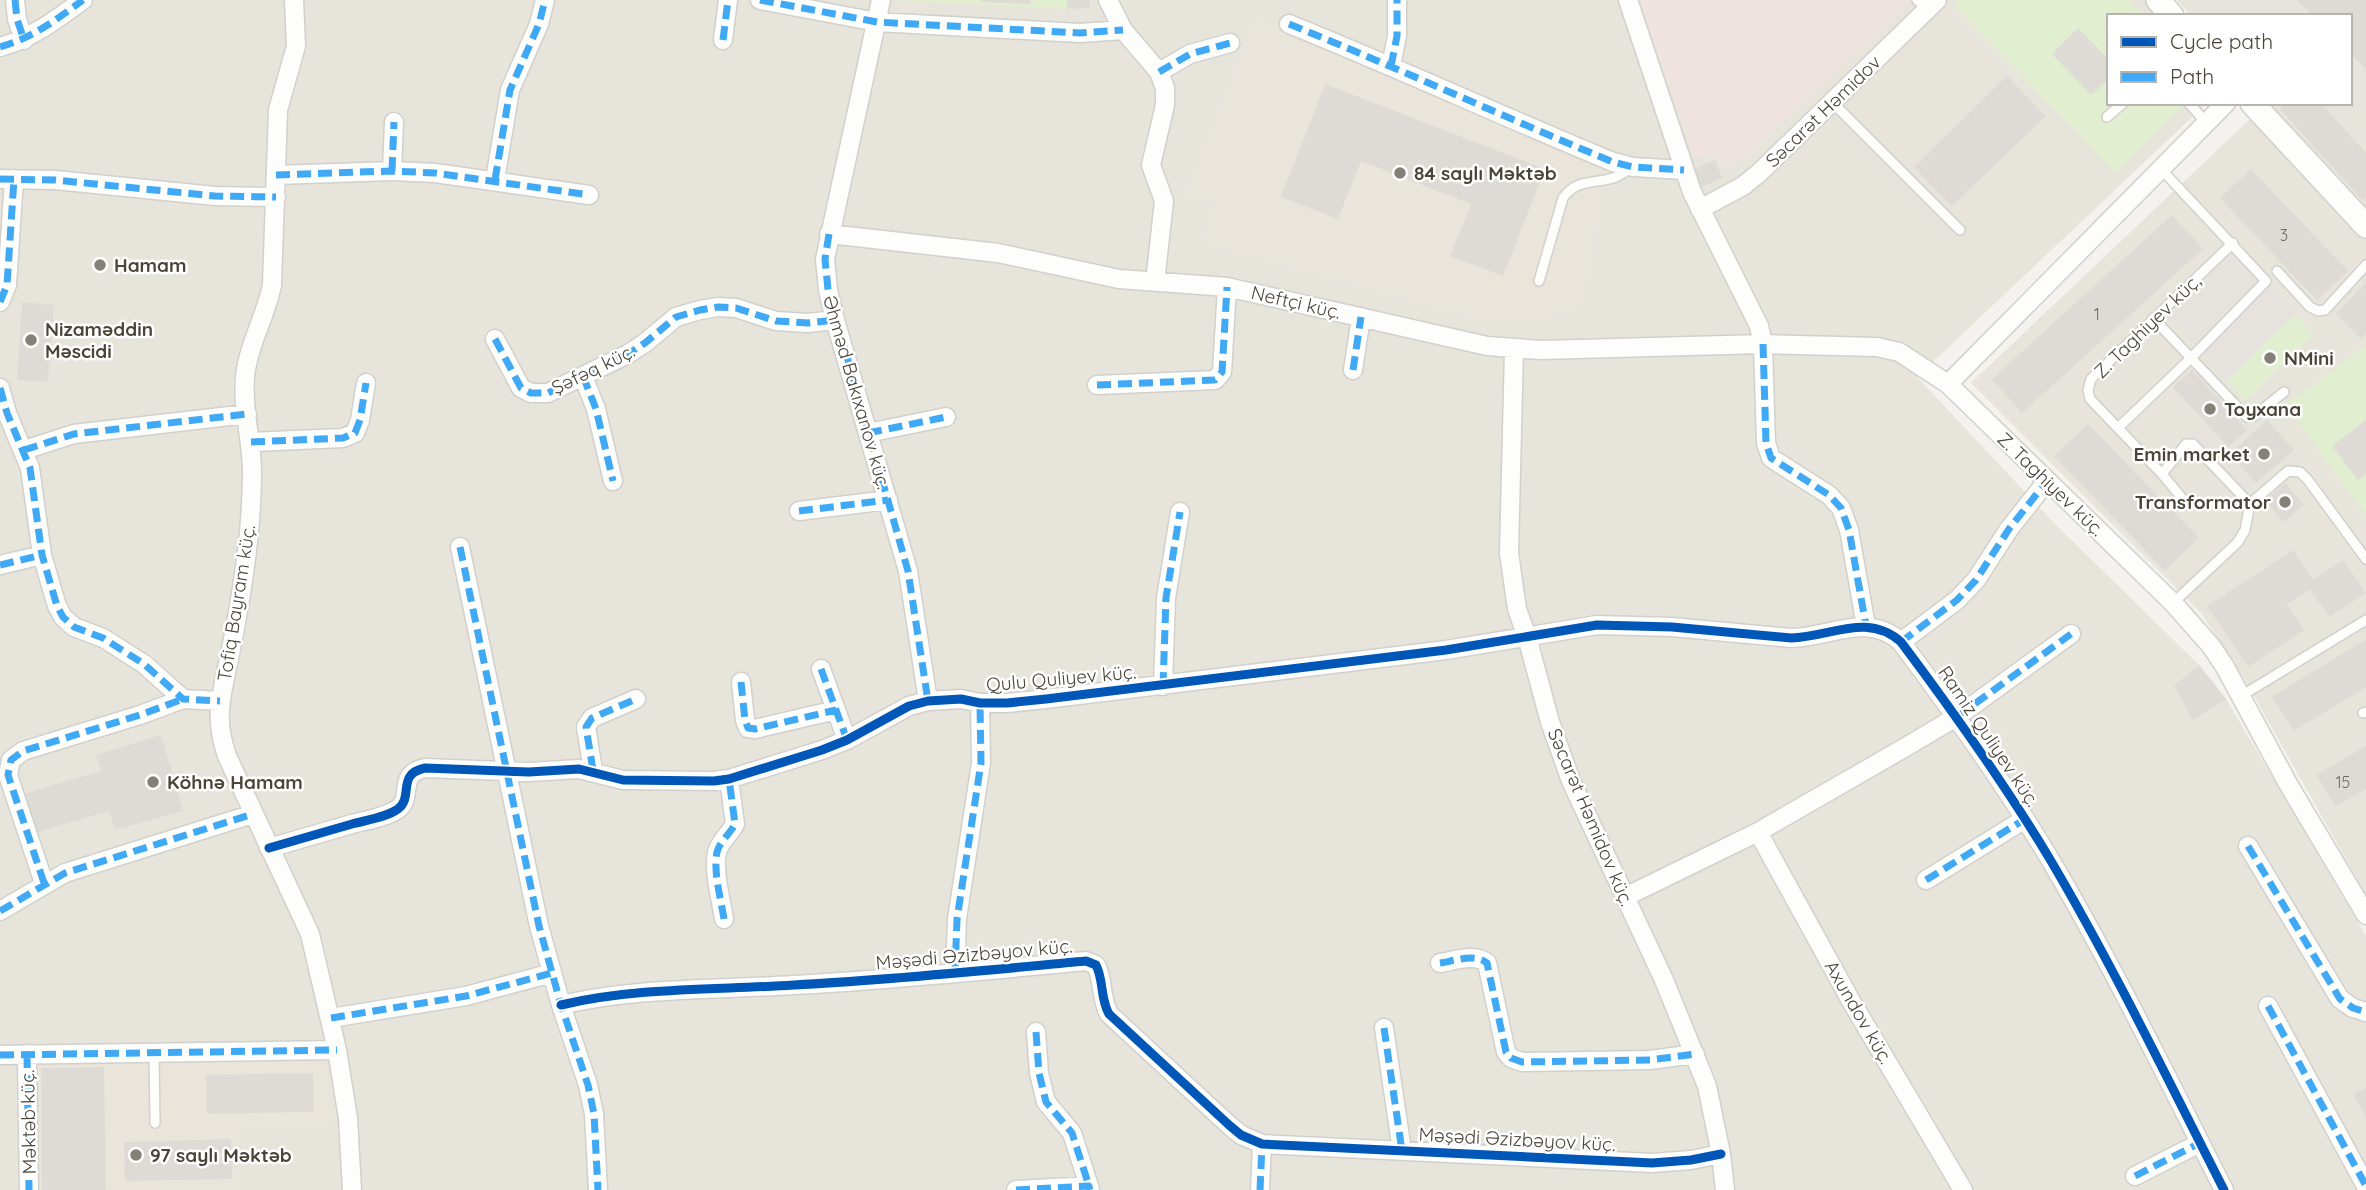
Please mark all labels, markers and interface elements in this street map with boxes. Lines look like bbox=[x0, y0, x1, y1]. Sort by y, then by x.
legend bbox=[2107, 14, 2352, 105]
text: Cycle path bbox=[2170, 28, 2273, 54]
street label: Səcarət Həmidov bbox=[1760, 50, 1886, 172]
text: Path bbox=[2170, 63, 2214, 89]
place label: 84 saylı Məktəb bbox=[1414, 161, 1557, 185]
marker: 84 saylı Məktəb bbox=[1392, 165, 1408, 181]
house number: 3 bbox=[2280, 225, 2288, 245]
place label: Hamam bbox=[114, 253, 187, 277]
marker: Hamam bbox=[92, 257, 108, 273]
street label: Z. Taghiyev küç, bbox=[2088, 269, 2206, 383]
street label: Neftçi küç. bbox=[1249, 280, 1343, 324]
street label: Əhməd Bakıxanov küç. bbox=[818, 292, 896, 492]
house number: 1 bbox=[2094, 304, 2100, 324]
place label: Nizaməddin Məscidi bbox=[45, 317, 153, 363]
marker: Nizaməddin Məscidi bbox=[23, 332, 39, 348]
street label: Şəfəq küç. bbox=[547, 339, 639, 399]
place label: NMini bbox=[2284, 346, 2334, 370]
marker: NMini bbox=[2262, 350, 2278, 366]
place label: Toyxana bbox=[2224, 397, 2301, 421]
marker: Toyxana bbox=[2202, 401, 2218, 417]
street label: Z. Taghiyev küç. bbox=[1993, 427, 2109, 541]
place label: Emin market bbox=[2133, 442, 2250, 466]
marker: Emin market bbox=[2256, 446, 2272, 462]
place label: Transformator bbox=[2135, 490, 2271, 514]
marker: Transformator bbox=[2277, 494, 2293, 510]
street label: Tofiq Bayram küç. bbox=[212, 523, 260, 683]
street label: Qulu Quliyev küç. bbox=[985, 659, 1137, 697]
street label: Ramiz Quliyev küç. bbox=[1933, 661, 2045, 811]
street label: Səcarət Həmidov küç. bbox=[1543, 725, 1639, 909]
place label: Köhnə Hamam bbox=[167, 770, 303, 794]
house number: 15 bbox=[2336, 772, 2350, 792]
marker: Köhnə Hamam bbox=[145, 774, 161, 790]
street label: Məşədi Əzizbəyov küç. bbox=[875, 933, 1073, 975]
street label: Axundov küç. bbox=[1820, 956, 1898, 1068]
street label: Məktəb küç. bbox=[15, 1069, 41, 1175]
street label: Məşədi Əzizbəyov küç. bbox=[1418, 1122, 1616, 1156]
place label: 97 saylı Məktəb bbox=[150, 1143, 292, 1167]
marker: 97 saylı Məktəb bbox=[128, 1147, 144, 1163]

